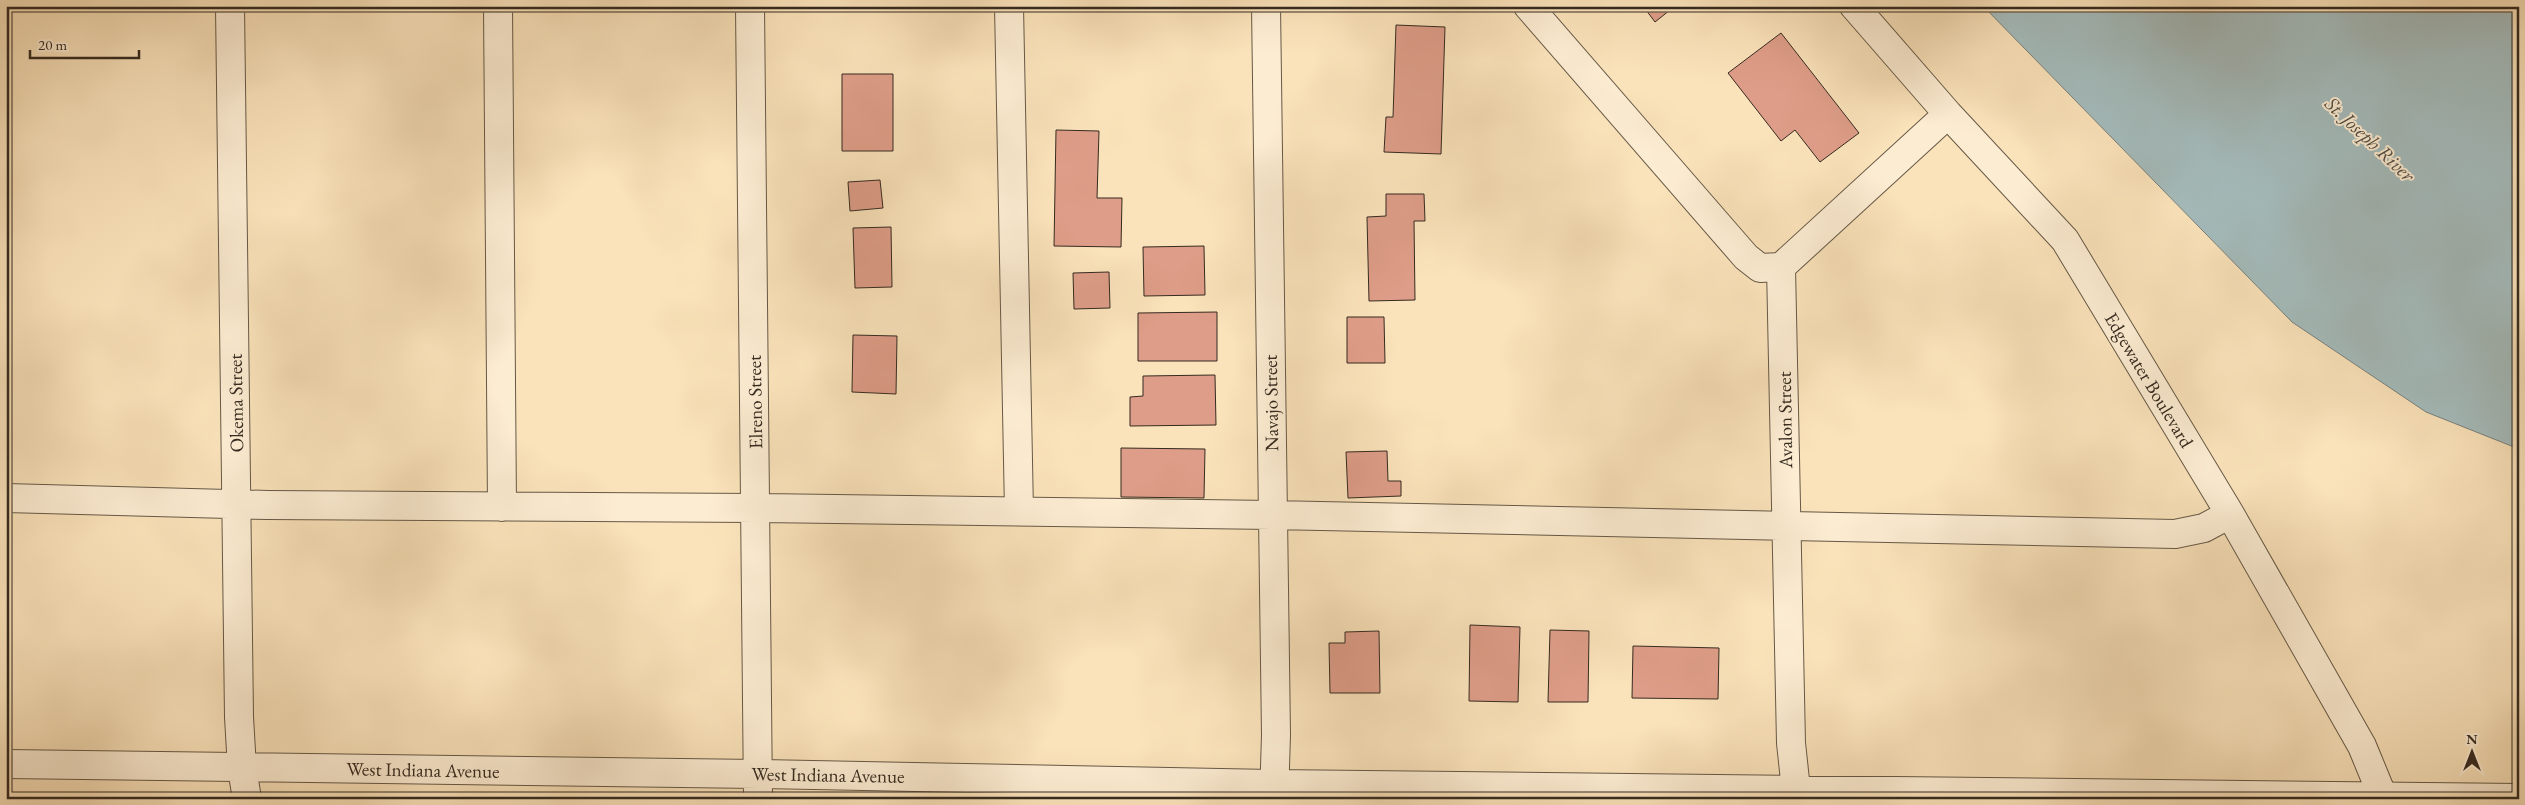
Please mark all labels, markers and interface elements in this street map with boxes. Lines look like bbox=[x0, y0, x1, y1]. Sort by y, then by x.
scale bar bbox=[30, 28, 139, 60]
text: 20 m bbox=[38, 35, 67, 54]
water label: St. Joseph River bbox=[2319, 90, 2421, 188]
street label: Edgewater Boulevard bbox=[2099, 308, 2199, 453]
street label: Okema Street bbox=[223, 353, 249, 453]
street label: Navajo Street bbox=[1258, 354, 1284, 452]
street label: Elreno Street bbox=[742, 355, 768, 449]
street label: Avalon Street bbox=[1772, 371, 1798, 470]
north arrow bbox=[2448, 728, 2498, 778]
text: N bbox=[2466, 730, 2478, 748]
street label: West Indiana Avenue bbox=[346, 756, 500, 784]
street label: West Indiana Avenue bbox=[751, 761, 905, 789]

